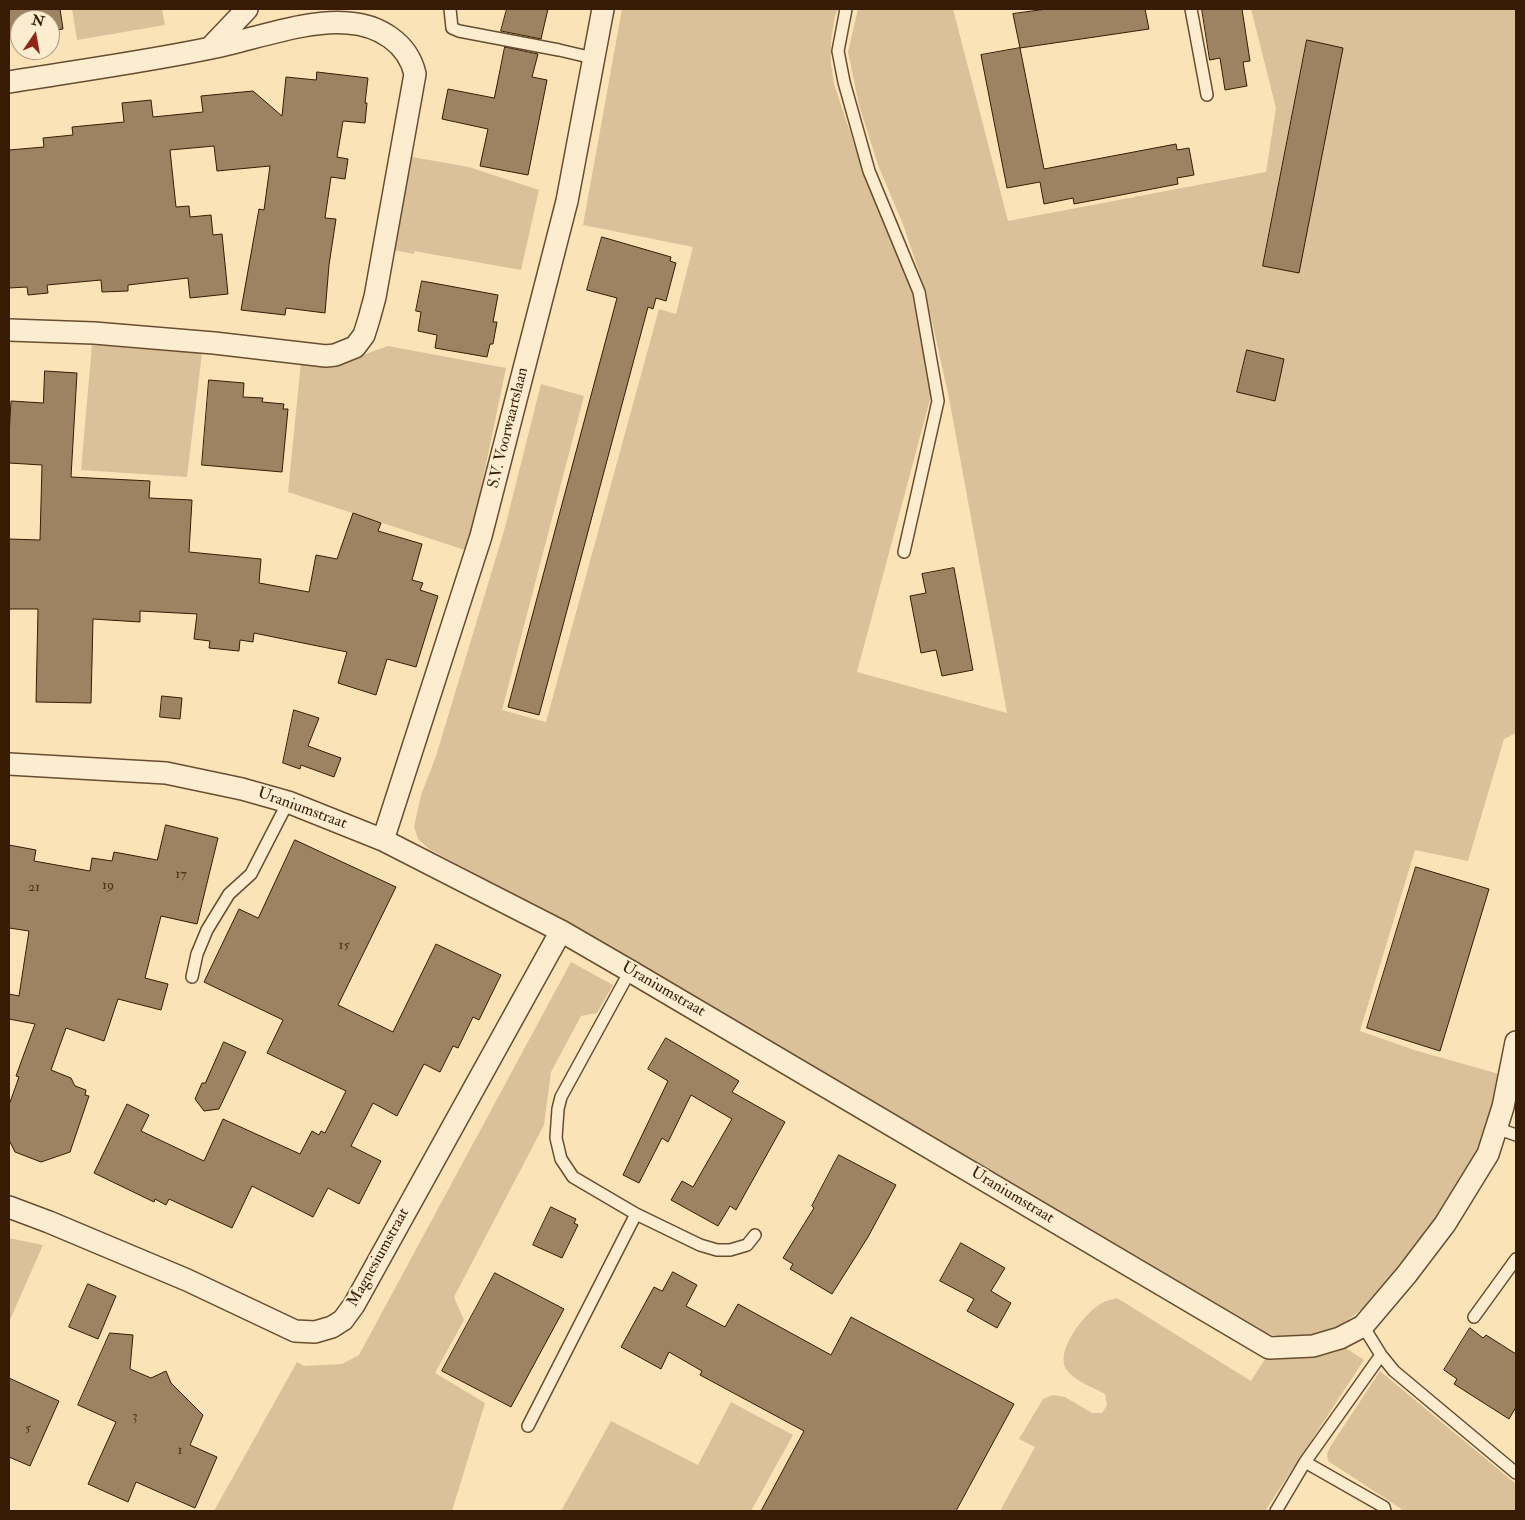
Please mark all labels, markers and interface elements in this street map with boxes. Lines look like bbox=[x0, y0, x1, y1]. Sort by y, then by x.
north arrow bbox=[10, 10, 60, 60]
text: N bbox=[30, 11, 46, 30]
street label: S.V. Voorwaartslaan bbox=[485, 366, 533, 490]
street label: Uraniumstraat bbox=[255, 784, 349, 834]
house number: 17 bbox=[175, 867, 187, 883]
house number: 19 bbox=[102, 878, 114, 894]
house number: 21 bbox=[28, 880, 40, 896]
house number: 15 bbox=[338, 938, 350, 954]
street label: Uraniumstraat bbox=[618, 958, 708, 1022]
street label: Uraniumstraat bbox=[967, 1164, 1057, 1228]
street label: Magnesiumstraat bbox=[344, 1205, 414, 1311]
house number: 3 bbox=[132, 1409, 138, 1425]
house number: 5 bbox=[25, 1421, 31, 1437]
house number: 1 bbox=[178, 1443, 182, 1459]

